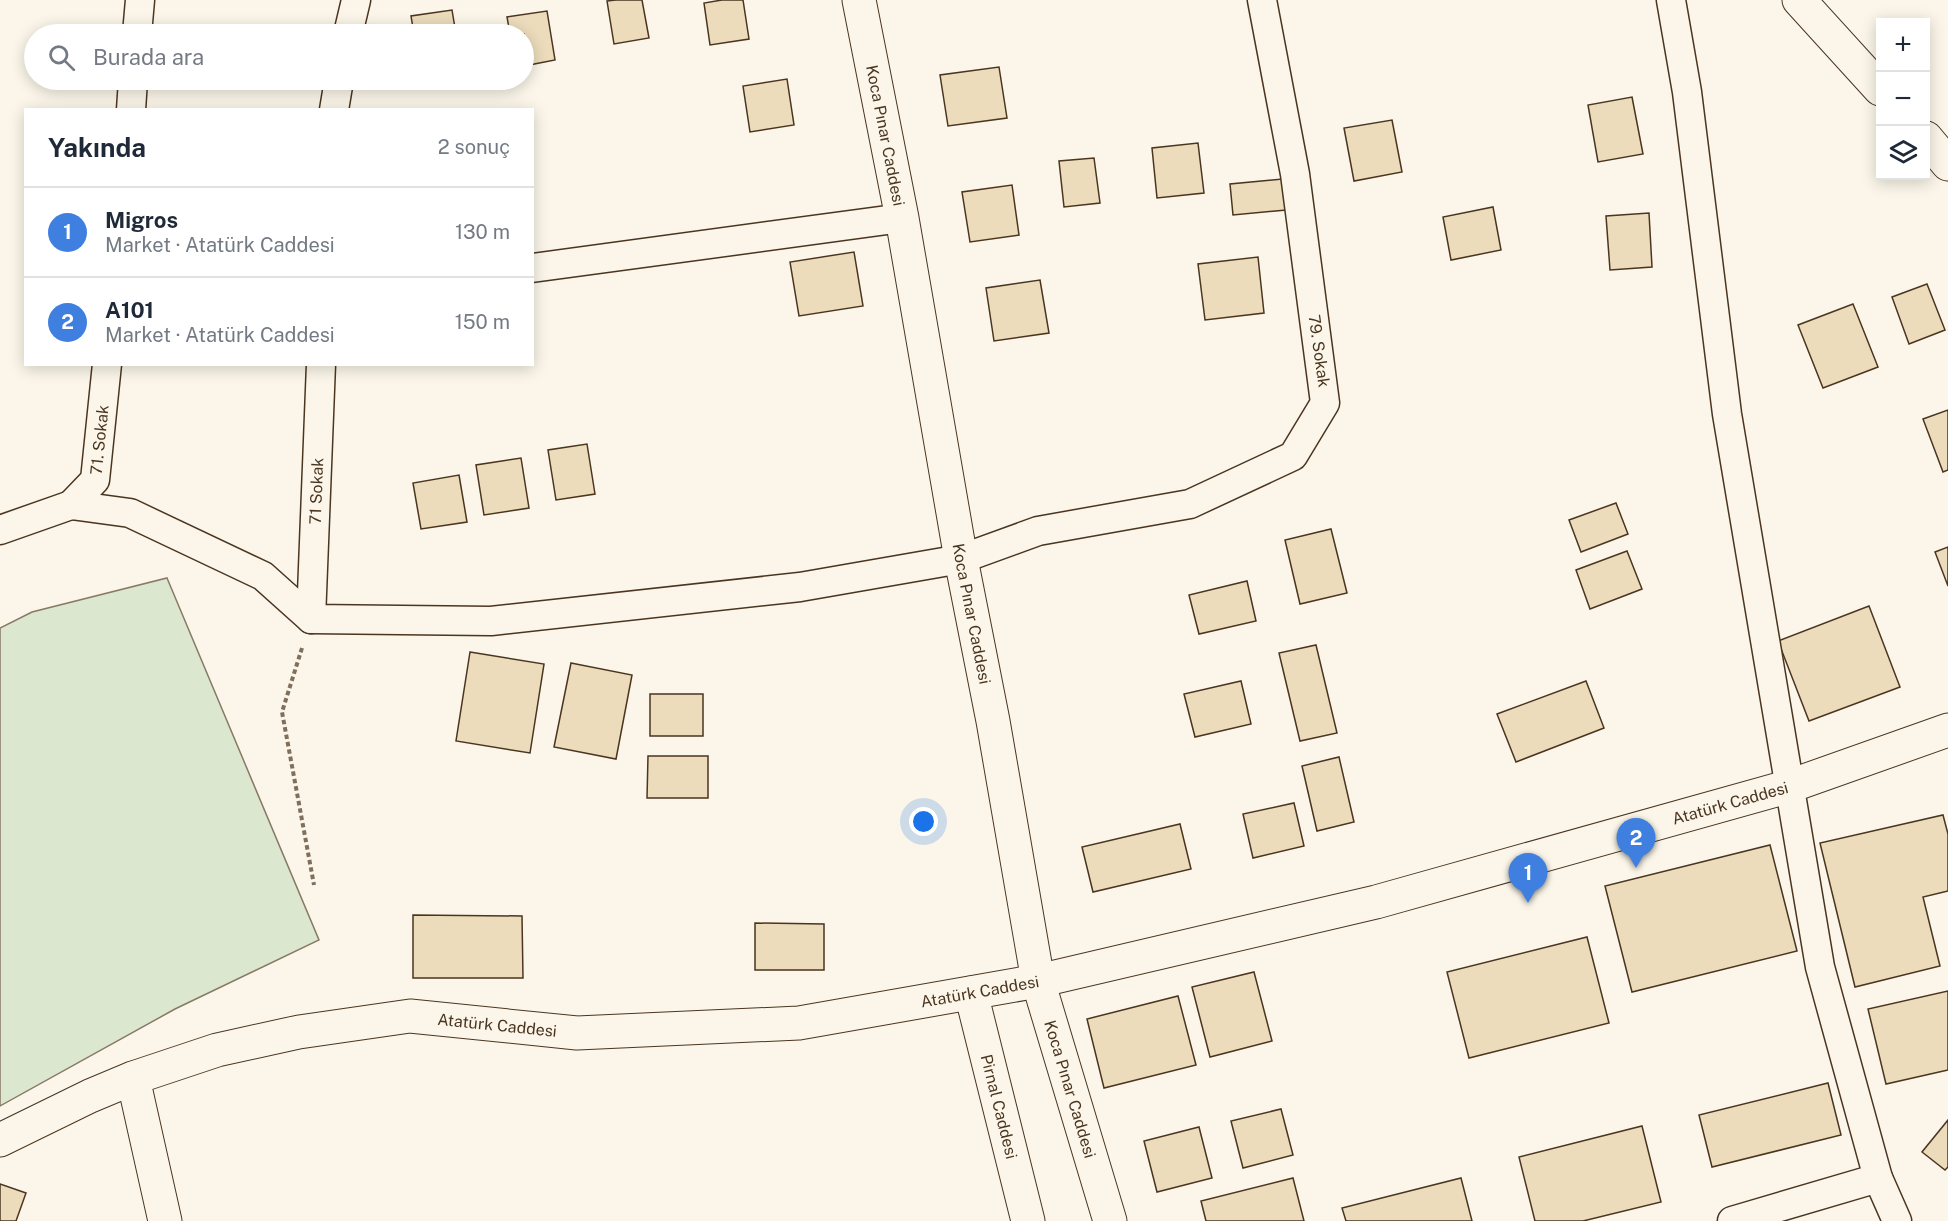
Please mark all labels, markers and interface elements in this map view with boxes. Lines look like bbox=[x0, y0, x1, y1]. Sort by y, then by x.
map controls bbox=[1876, 18, 1930, 180]
button: + bbox=[1876, 18, 1930, 72]
search box bbox=[24, 24, 534, 90]
icon: search bbox=[45, 41, 78, 74]
text: Burada ara bbox=[93, 44, 204, 70]
street label: Koca Pınar Caddesi bbox=[863, 63, 909, 207]
button: − bbox=[1876, 72, 1930, 126]
button: layers bbox=[1876, 126, 1930, 180]
text: Yakında bbox=[48, 132, 146, 163]
text: 2 sonuç bbox=[438, 135, 510, 159]
text: Migros bbox=[105, 207, 178, 233]
text: 1 bbox=[63, 220, 72, 244]
text: 130 m bbox=[455, 220, 510, 244]
text: Market · Atatürk Caddesi bbox=[105, 233, 335, 257]
text: A101 bbox=[105, 297, 154, 323]
text: 2 bbox=[61, 310, 74, 334]
text: 150 m bbox=[455, 310, 510, 334]
street label: 79. Sokak bbox=[1305, 314, 1333, 388]
text: Market · Atatürk Caddesi bbox=[105, 323, 335, 347]
street label: 71. Sokak bbox=[86, 404, 112, 476]
street label: 71 Sokak bbox=[305, 457, 327, 525]
street label: Koca Pınar Caddesi bbox=[949, 542, 995, 686]
street label: Atatürk Caddesi bbox=[1670, 777, 1790, 828]
your location bbox=[909, 807, 938, 836]
pin: 2 bbox=[1616, 818, 1656, 868]
pin: 1 bbox=[1508, 854, 1547, 903]
street label: Atatürk Caddesi bbox=[919, 972, 1040, 1011]
street label: Atatürk Caddesi bbox=[437, 1009, 558, 1040]
street label: Koca Pınar Caddesi bbox=[1041, 1018, 1100, 1160]
street label: Pirnal Caddesi bbox=[977, 1052, 1022, 1161]

